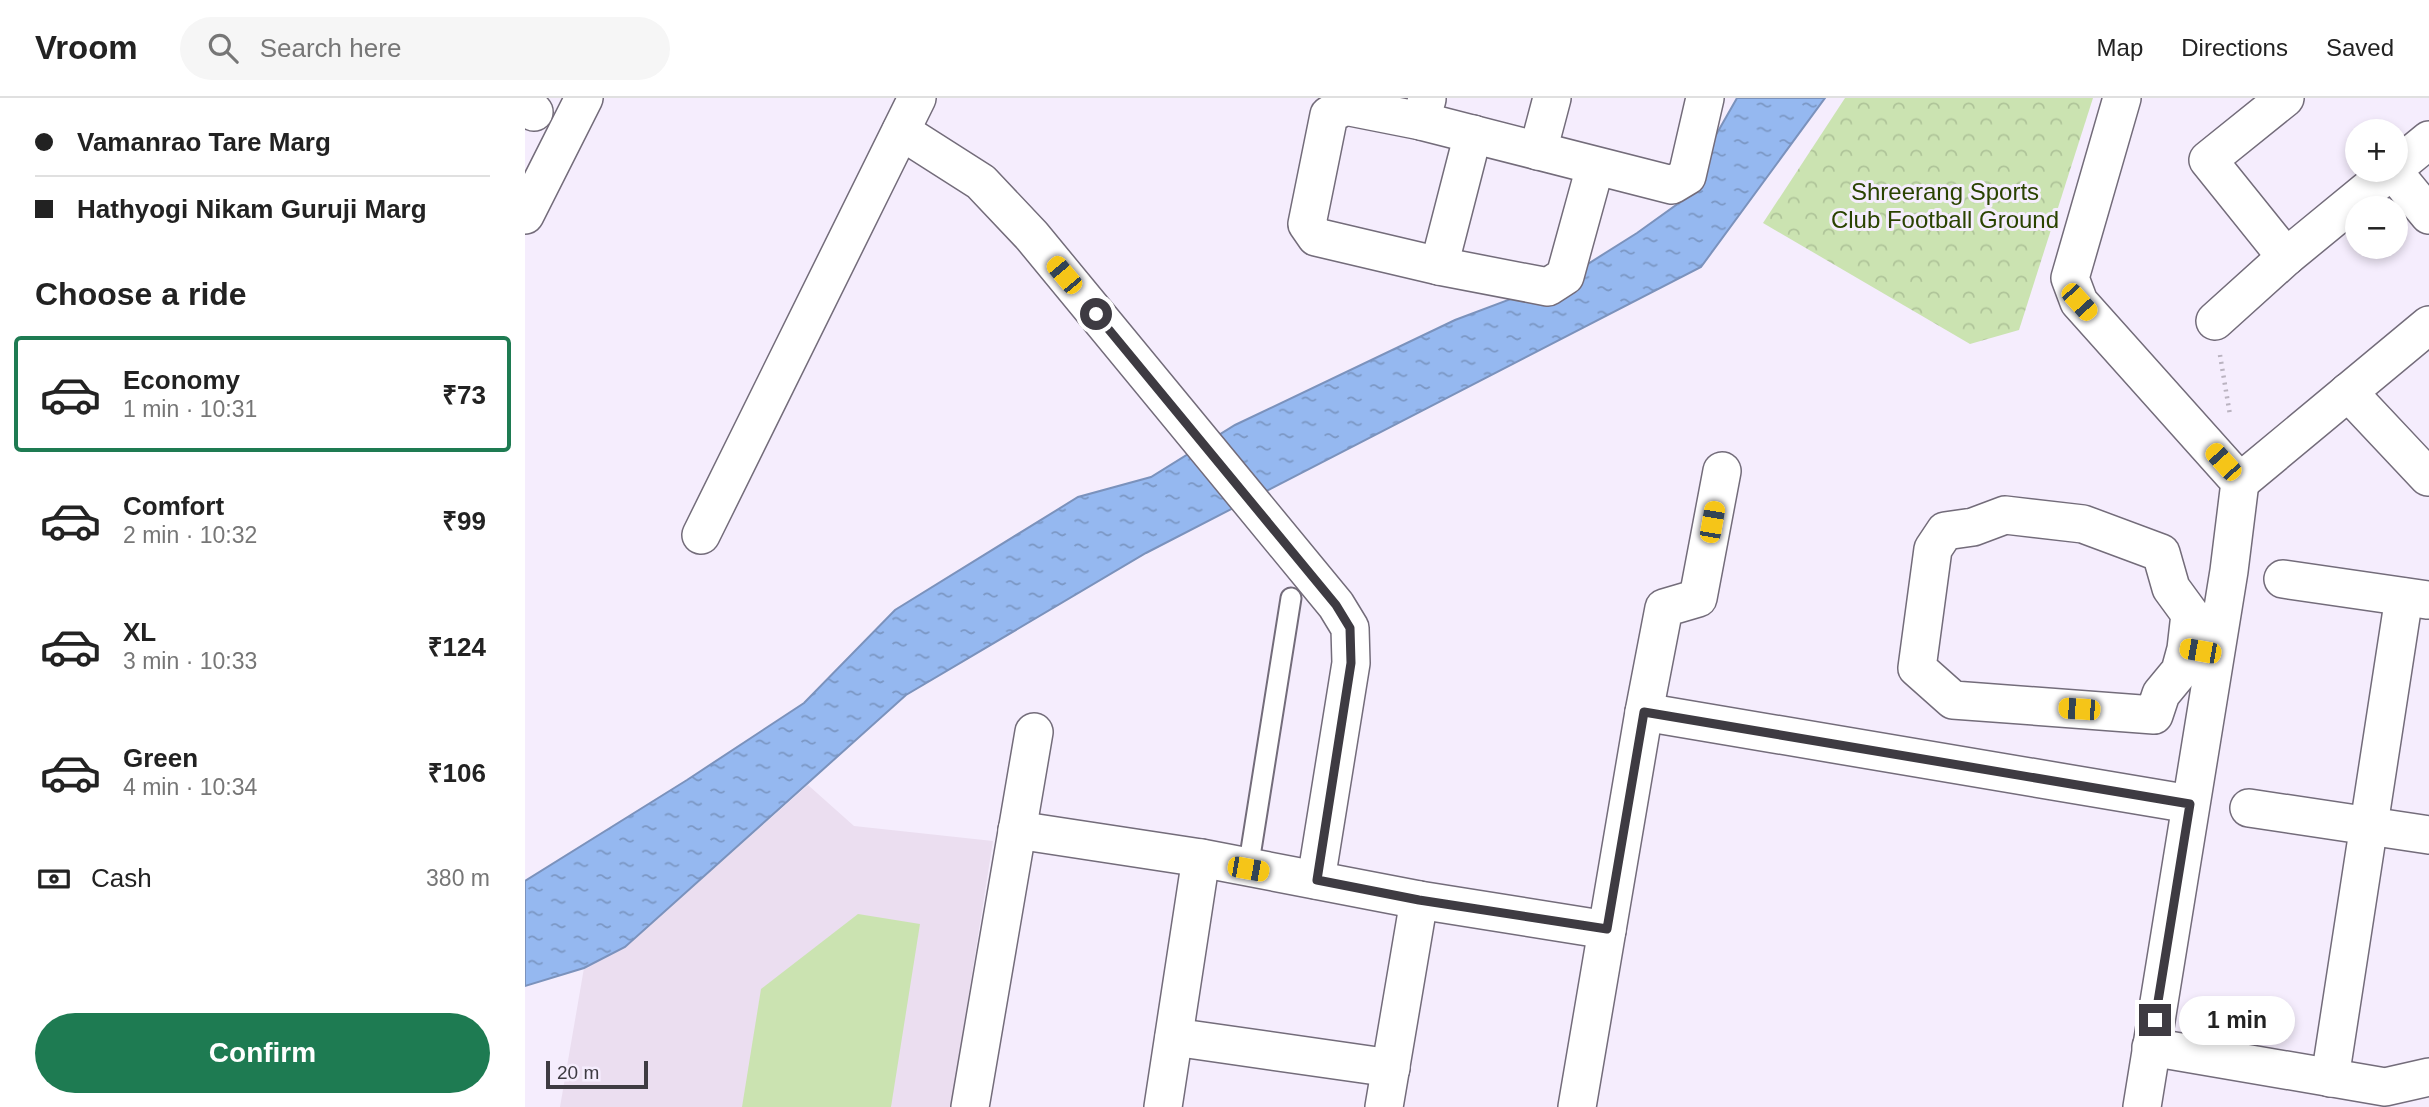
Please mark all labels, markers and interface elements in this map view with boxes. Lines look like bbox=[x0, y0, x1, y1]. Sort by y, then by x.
search box bbox=[180, 17, 670, 80]
text: Vroom bbox=[35, 29, 138, 66]
icon: search bbox=[204, 29, 242, 67]
text: Search here bbox=[260, 33, 401, 63]
text: Map bbox=[2097, 34, 2143, 61]
text: Directions bbox=[2181, 34, 2288, 61]
text: Saved bbox=[2326, 34, 2394, 61]
map controls bbox=[2345, 119, 2408, 259]
button: + bbox=[2345, 119, 2408, 182]
text: Vamanrao Tare Marg bbox=[77, 127, 331, 157]
park label: Shreerang Sports Club Football Ground bbox=[1831, 178, 2059, 233]
text: Hathyogi Nikam Guruji Marg bbox=[77, 194, 427, 224]
button: − bbox=[2345, 196, 2408, 259]
car bbox=[1043, 252, 1086, 298]
text: Choose a ride bbox=[35, 276, 247, 312]
car bbox=[2058, 279, 2101, 325]
route start bbox=[1080, 298, 1112, 330]
icon: car bbox=[39, 363, 102, 426]
text: Economy bbox=[123, 365, 240, 395]
text: ₹73 bbox=[442, 380, 486, 410]
text: 1 min · 10:31 bbox=[123, 396, 257, 422]
car bbox=[2202, 439, 2245, 485]
icon: car bbox=[39, 489, 102, 552]
text: Comfort bbox=[123, 491, 224, 521]
car bbox=[1699, 499, 1726, 545]
text: ₹99 bbox=[442, 506, 486, 536]
text: 2 min · 10:32 bbox=[123, 522, 257, 548]
icon: car bbox=[39, 615, 102, 678]
text: XL bbox=[123, 617, 156, 647]
text: ₹124 bbox=[428, 632, 486, 662]
car bbox=[2178, 637, 2223, 665]
text: 3 min · 10:33 bbox=[123, 648, 257, 674]
car bbox=[2058, 697, 2101, 721]
icon: car bbox=[39, 741, 102, 804]
text: Green bbox=[123, 743, 198, 773]
text: ₹106 bbox=[428, 758, 486, 788]
text: 4 min · 10:34 bbox=[123, 774, 257, 800]
car bbox=[1226, 855, 1271, 883]
icon: cash bbox=[35, 860, 73, 898]
text: Cash bbox=[91, 863, 152, 893]
text: 380 m bbox=[426, 865, 490, 891]
callout: 1 min bbox=[2179, 996, 2295, 1044]
route end bbox=[2139, 1004, 2171, 1036]
text: 1 min bbox=[2207, 1007, 2267, 1033]
button: Confirm bbox=[35, 1013, 490, 1093]
scale bar bbox=[546, 1058, 647, 1090]
text: 20 m bbox=[557, 1062, 599, 1083]

